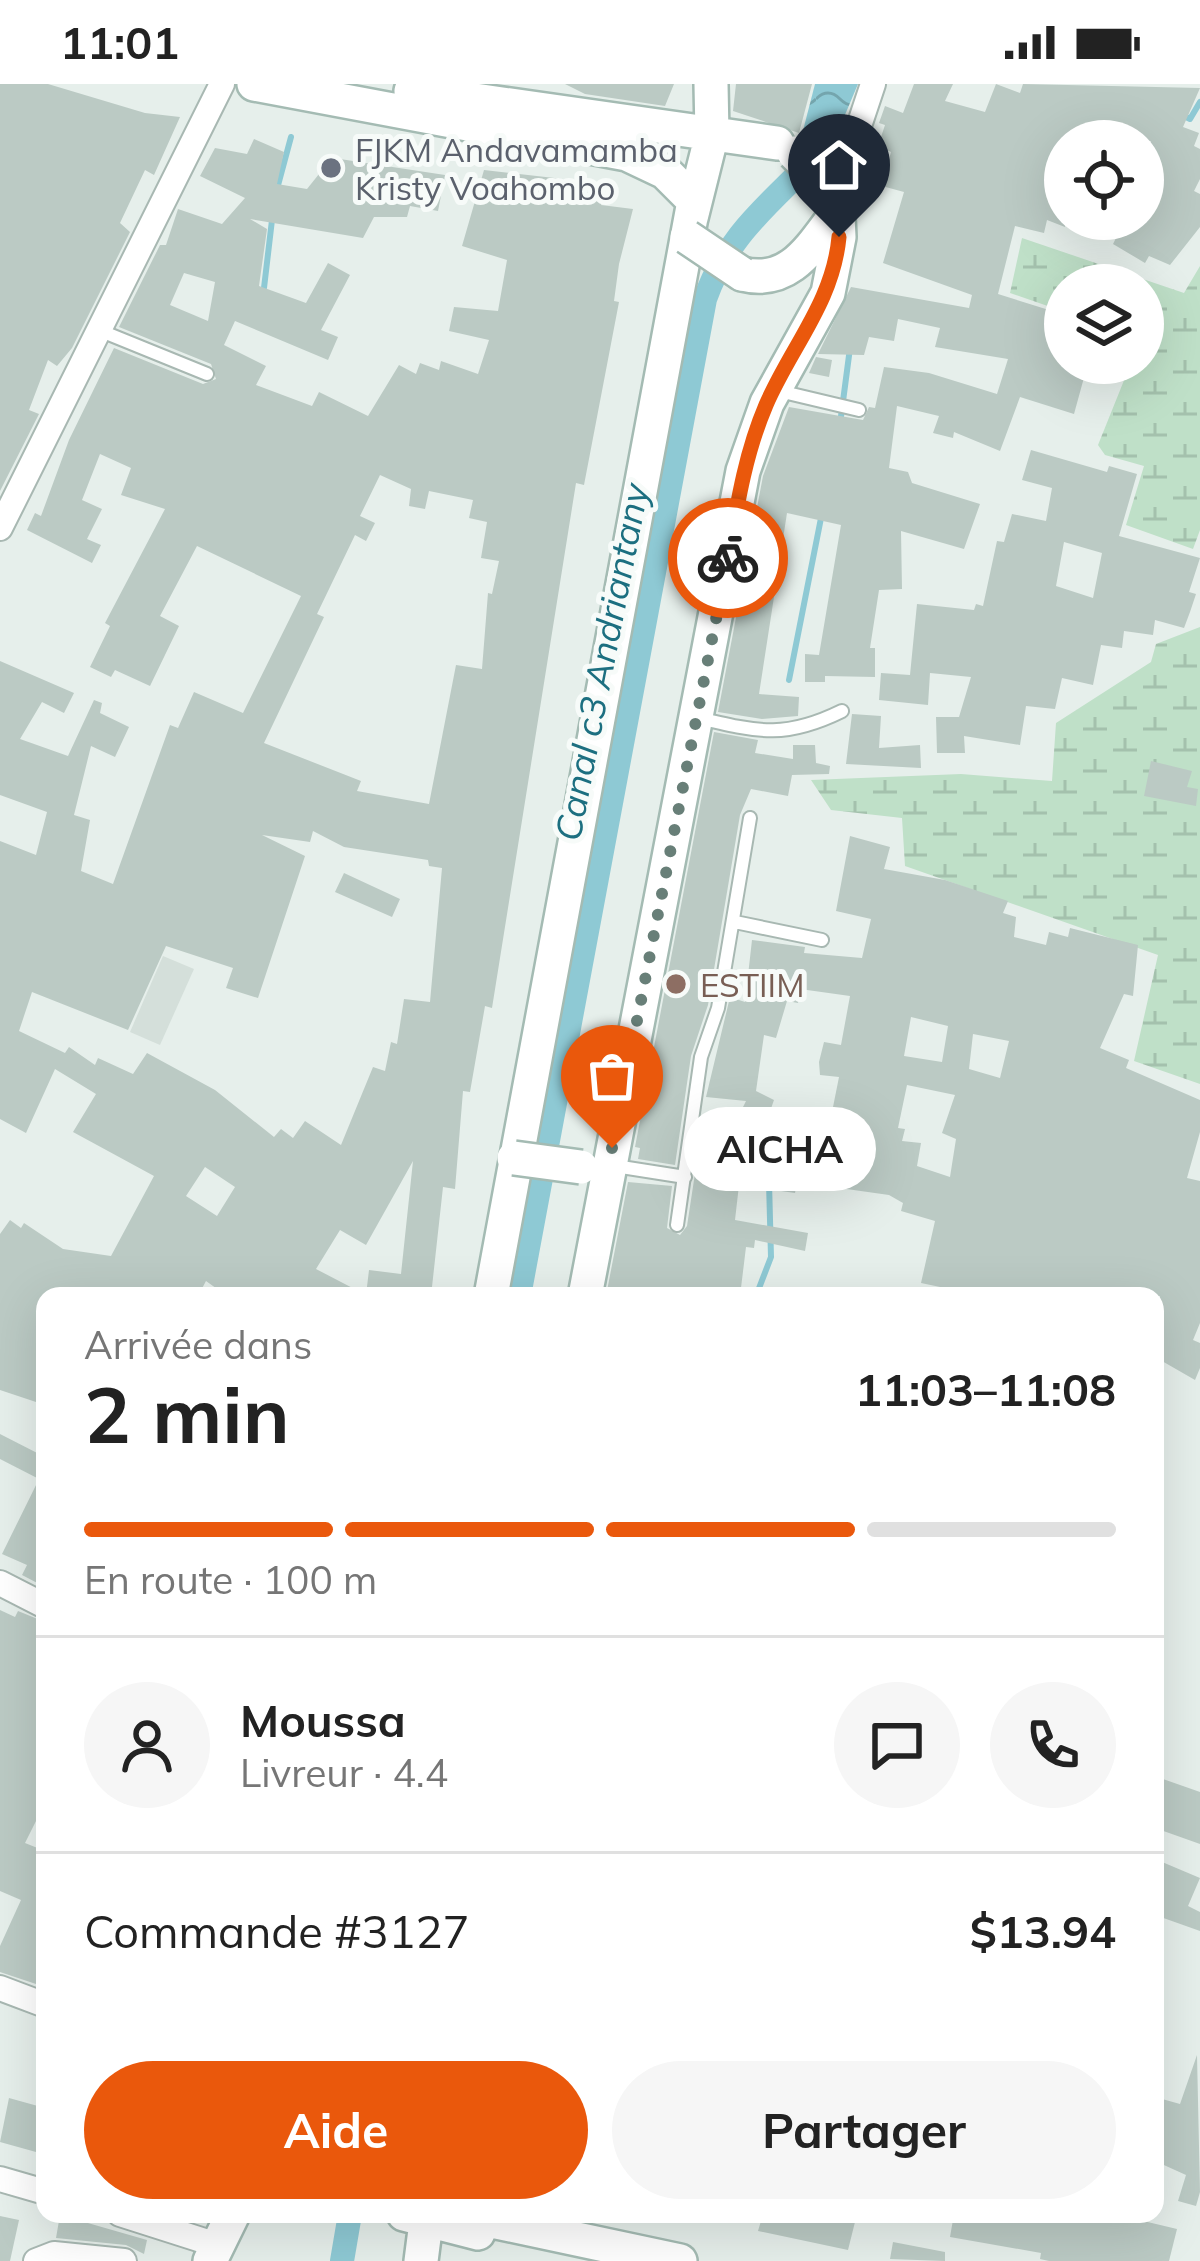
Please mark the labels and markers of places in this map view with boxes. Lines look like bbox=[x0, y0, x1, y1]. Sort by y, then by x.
pin bbox=[788, 114, 890, 237]
place label: FJKM Andavamamba Kristy Voahombo bbox=[355, 129, 678, 208]
marker: FJKM Andavamamba Kristy Voahombo bbox=[318, 155, 344, 181]
place label: ESTIIM bbox=[700, 964, 804, 1005]
marker: ESTIIM bbox=[663, 971, 689, 997]
pin bbox=[561, 1025, 663, 1148]
callout: AICHA bbox=[684, 1106, 876, 1190]

